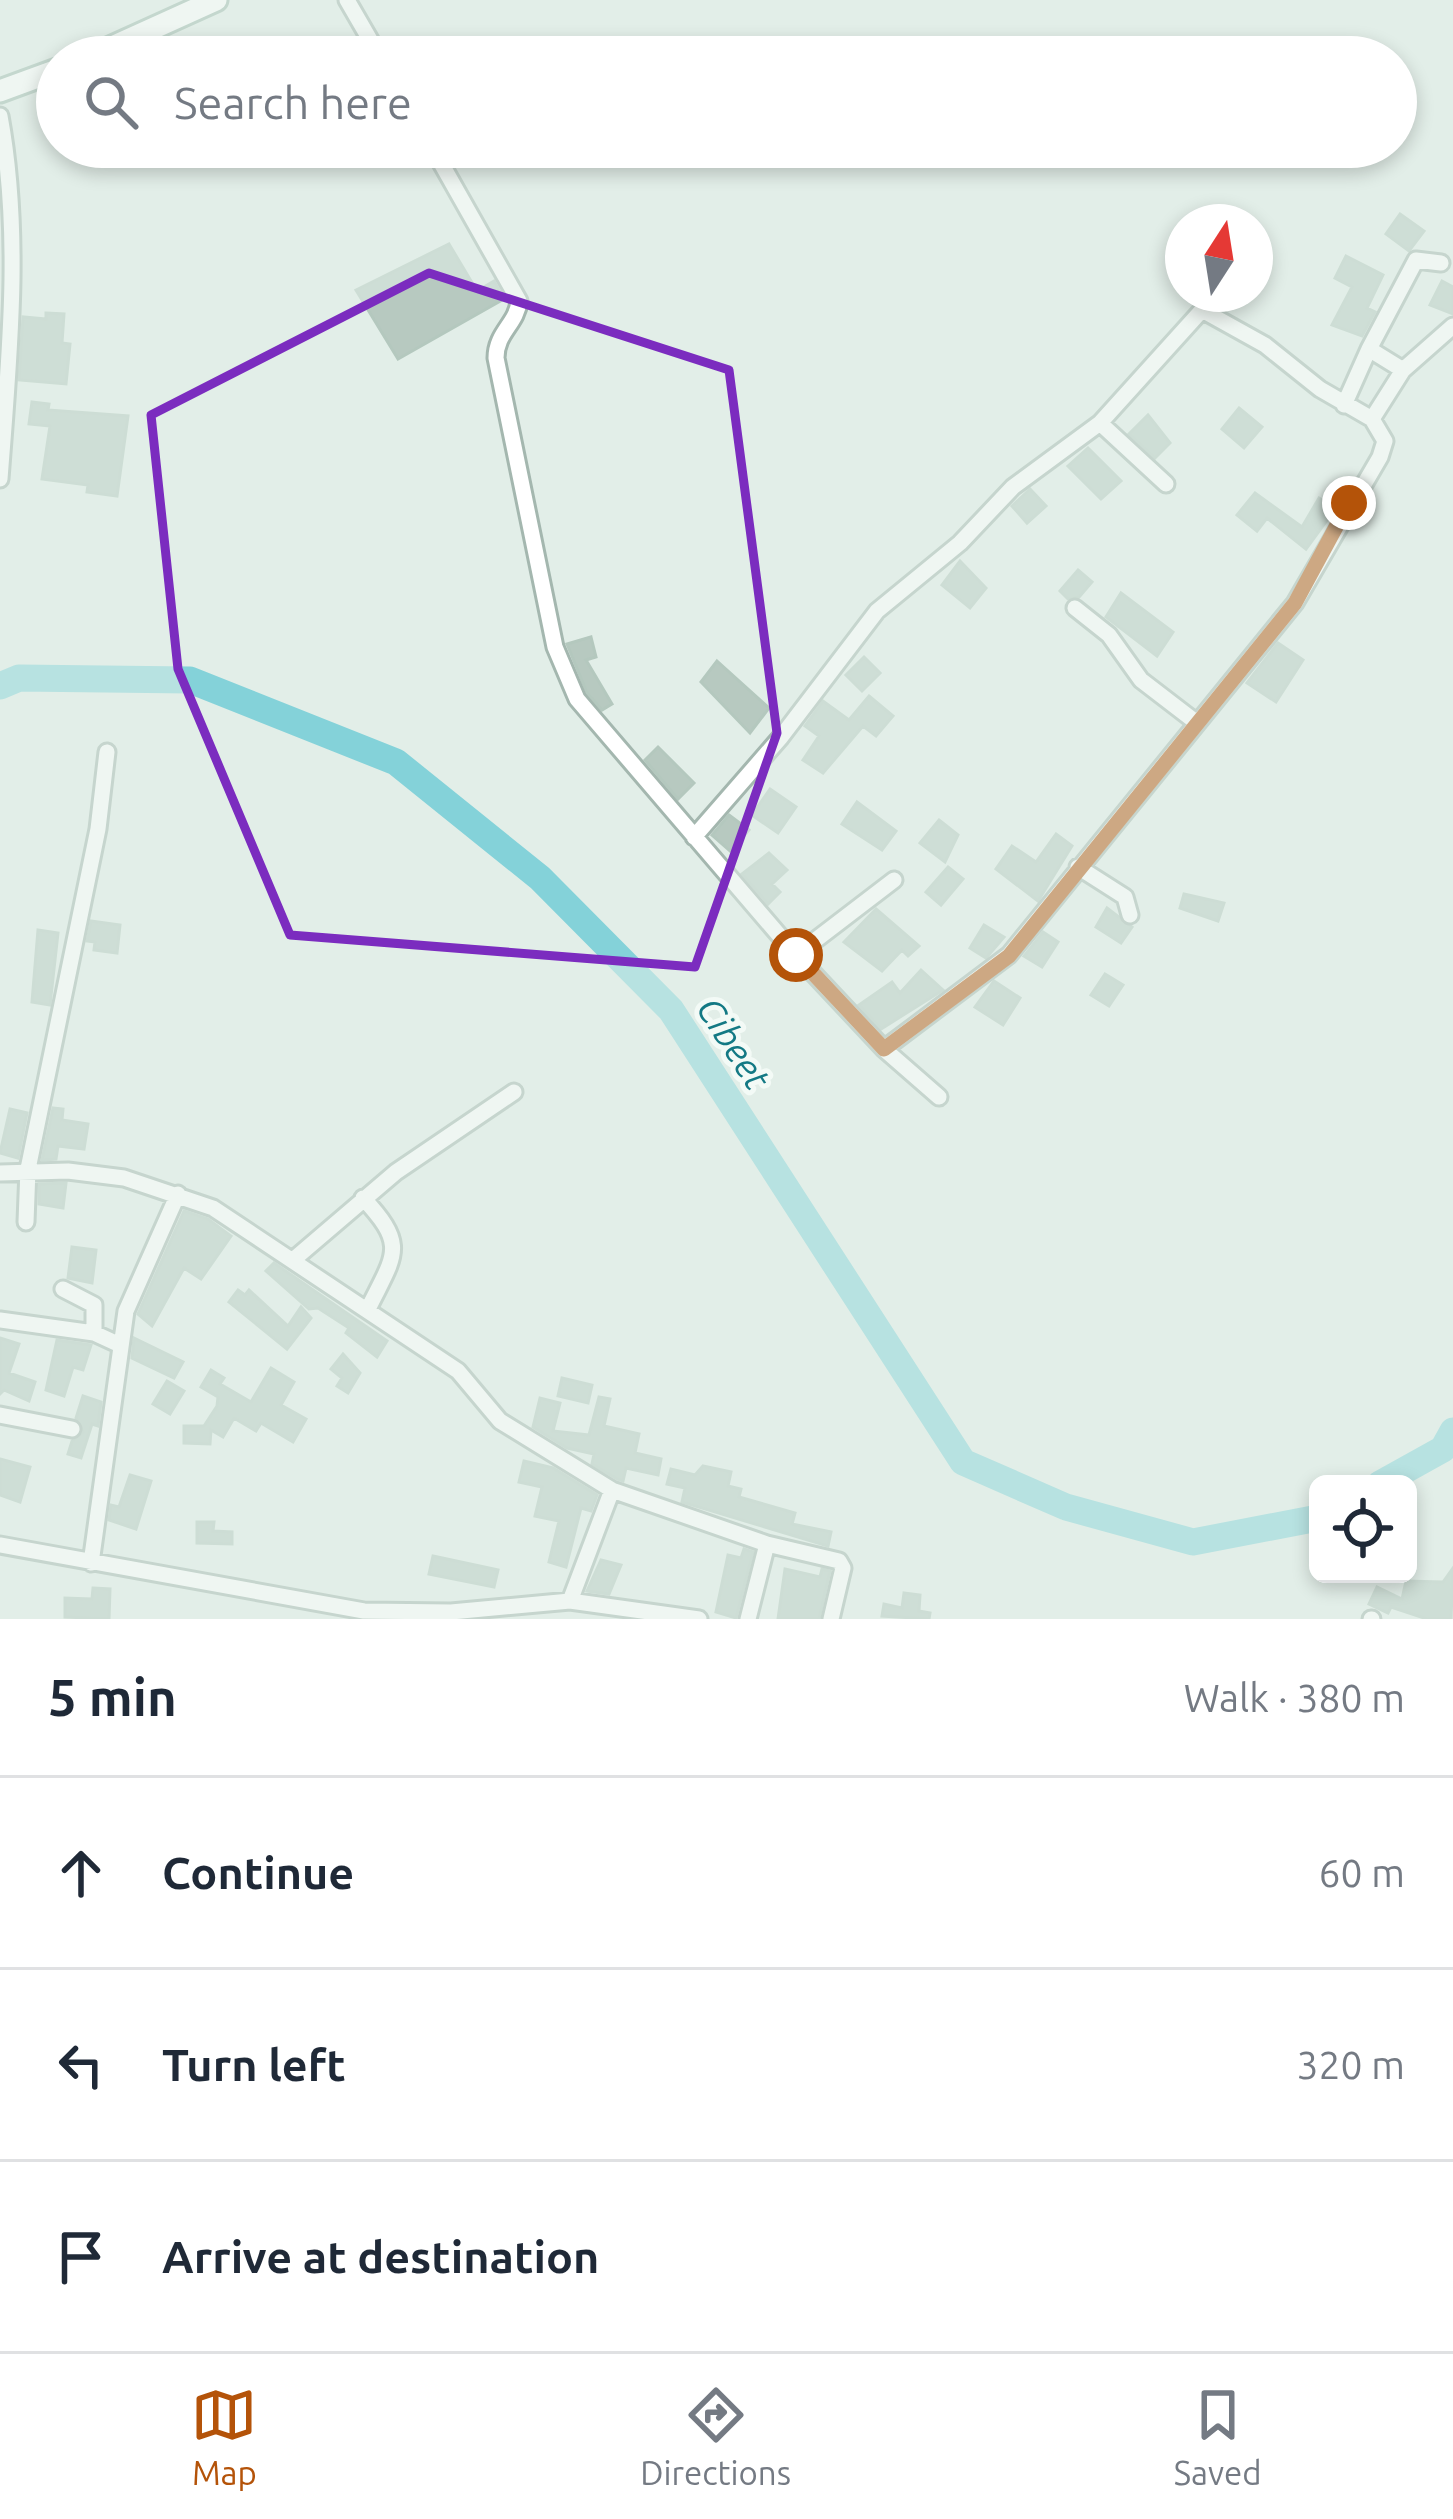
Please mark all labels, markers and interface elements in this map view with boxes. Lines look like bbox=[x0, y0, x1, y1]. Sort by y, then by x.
search box bbox=[36, 36, 1417, 168]
icon: search bbox=[78, 69, 144, 135]
text: Search here bbox=[174, 77, 412, 128]
north arrow bbox=[1165, 204, 1273, 312]
route end bbox=[1322, 476, 1376, 530]
route start bbox=[769, 928, 823, 982]
water label: Cibeet bbox=[689, 989, 779, 1097]
map controls bbox=[1309, 1475, 1417, 1583]
button: locate bbox=[1309, 1475, 1417, 1583]
text: 5 min bbox=[48, 1668, 177, 1726]
text: Walk · 380 m bbox=[1184, 1676, 1405, 1719]
icon: ahead bbox=[48, 1840, 114, 1906]
text: Continue bbox=[162, 1847, 354, 1898]
text: 60 m bbox=[1318, 1851, 1405, 1894]
icon: left bbox=[48, 2032, 114, 2098]
text: Turn left bbox=[162, 2039, 346, 2090]
text: 320 m bbox=[1296, 2043, 1405, 2086]
icon: arrive bbox=[48, 2224, 114, 2290]
text: Arrive at destination bbox=[162, 2231, 599, 2282]
tab: Map bbox=[191, 2382, 257, 2491]
tab: Directions bbox=[640, 2382, 791, 2491]
tab: Saved bbox=[1174, 2382, 1262, 2491]

